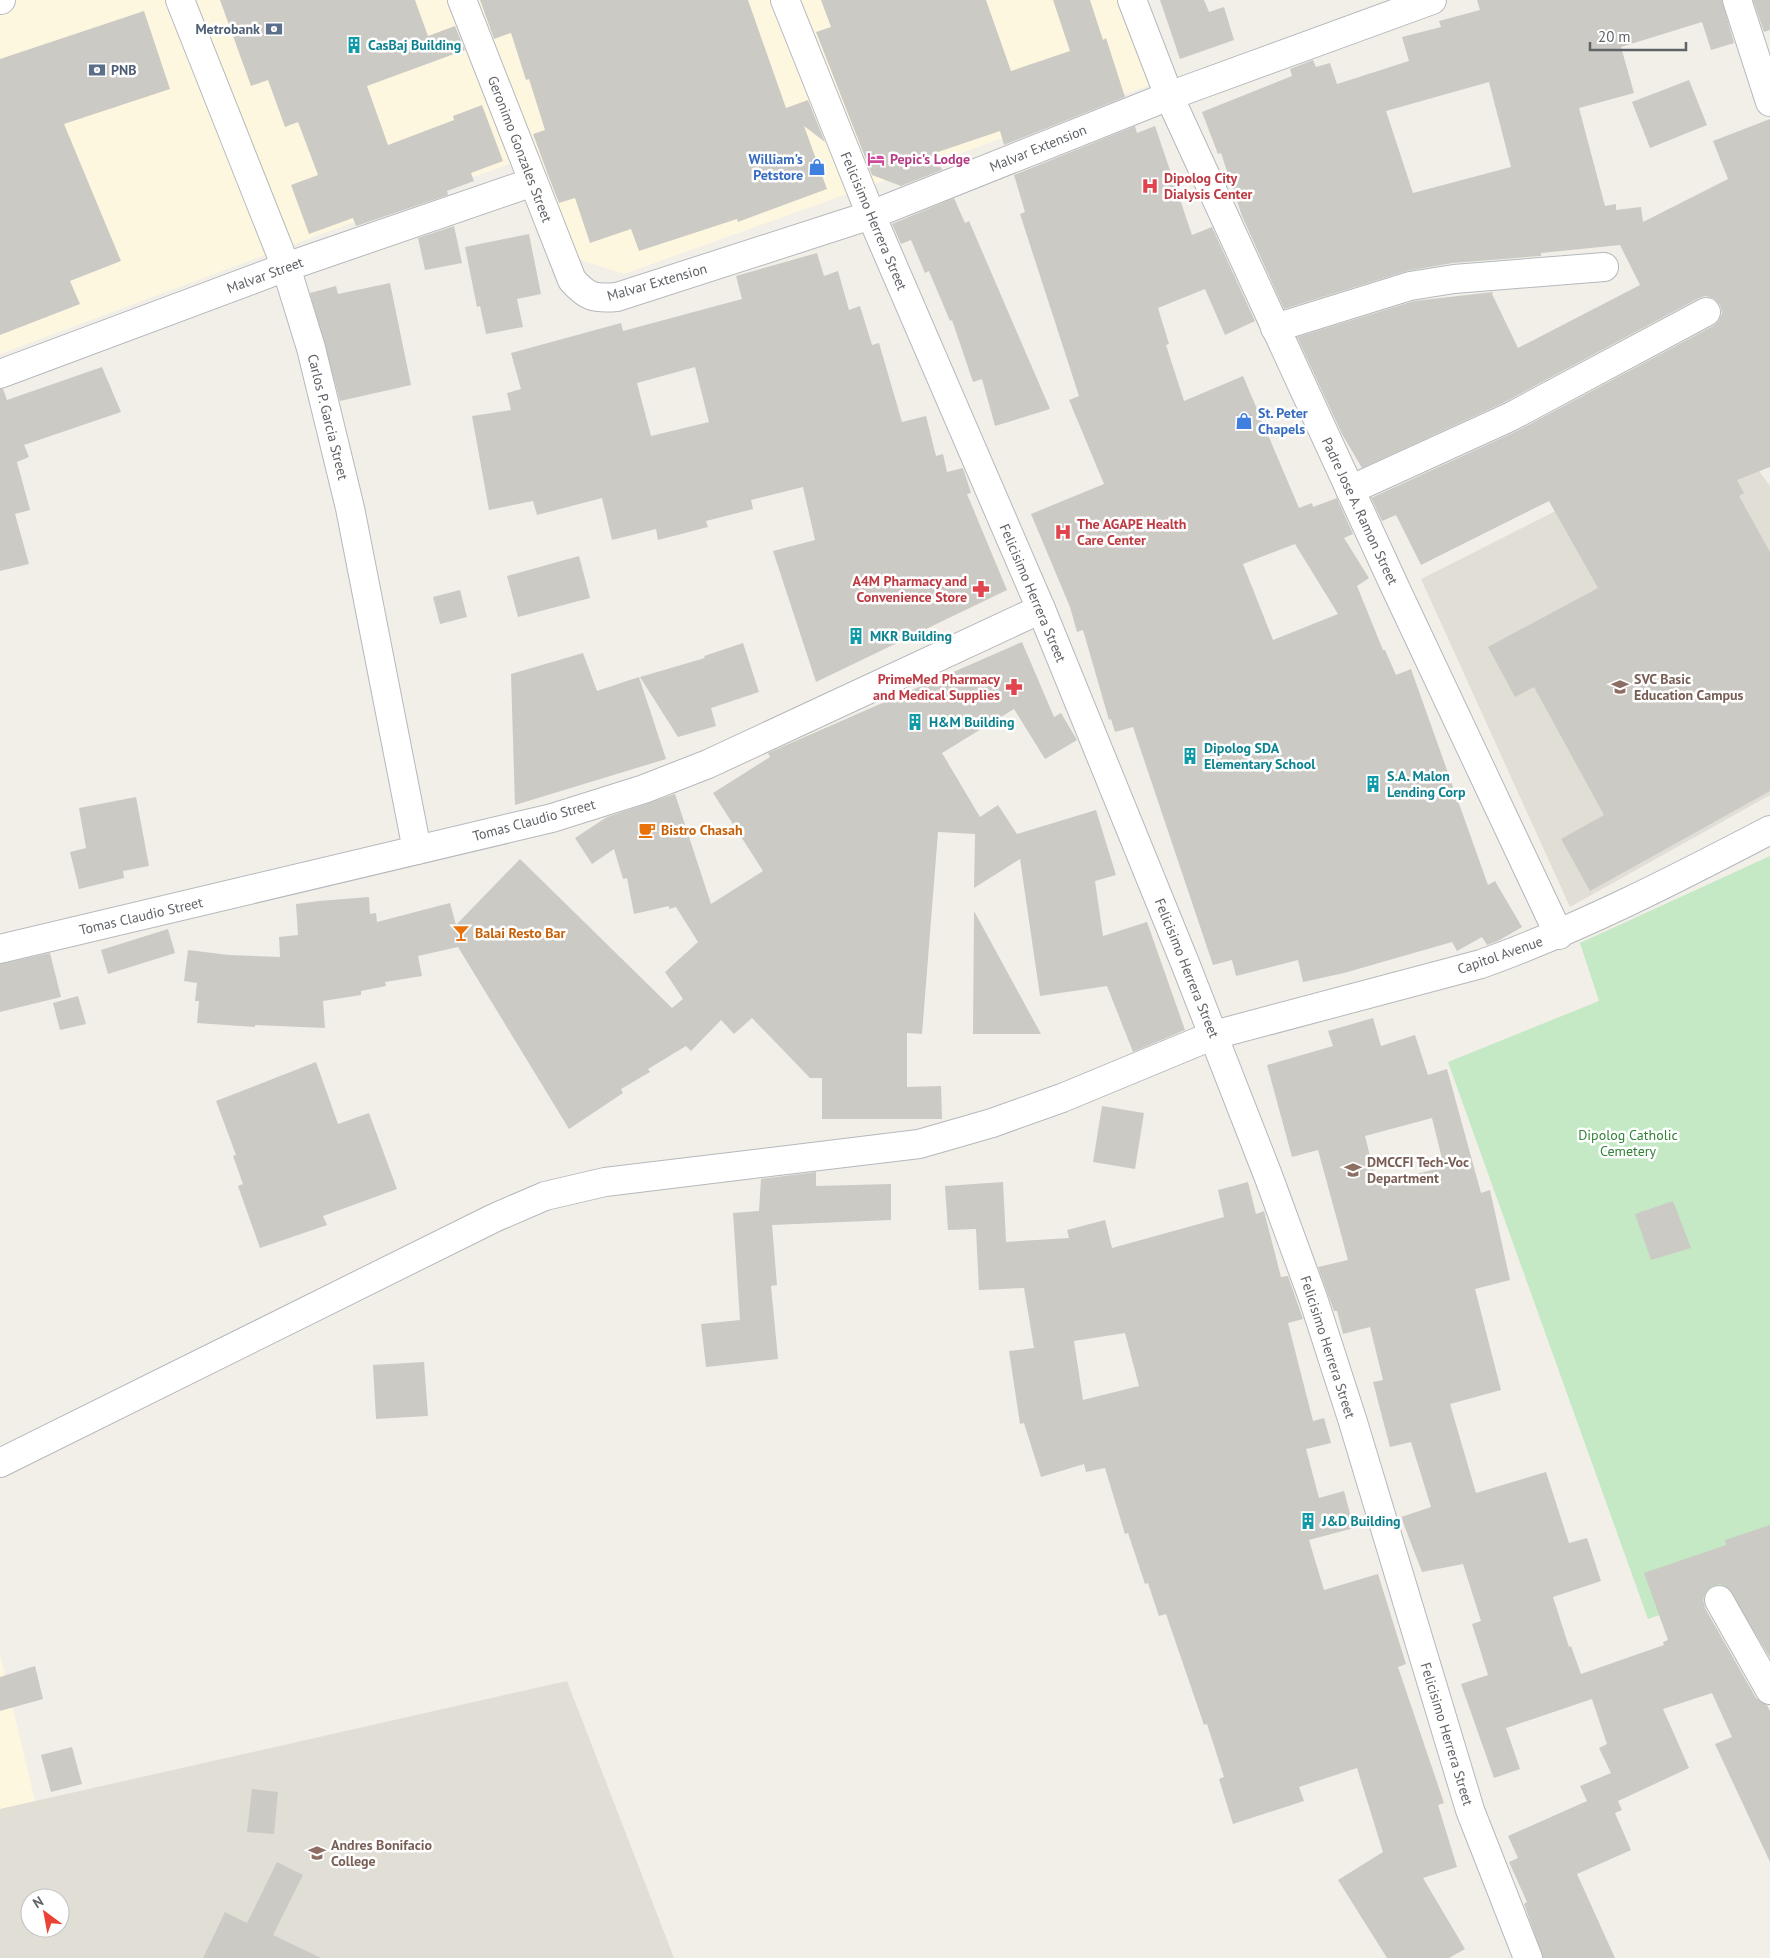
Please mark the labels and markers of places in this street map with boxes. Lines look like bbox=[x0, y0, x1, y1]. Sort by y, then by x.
bank icon: Metrobank bbox=[264, 19, 284, 39]
place label: Metrobank bbox=[195, 20, 260, 38]
building icon: CasBaj Building bbox=[344, 35, 364, 55]
place label: CasBaj Building bbox=[368, 36, 461, 54]
bank icon: PNB bbox=[87, 60, 107, 80]
place label: PNB bbox=[111, 61, 136, 79]
hotel icon: Pepic's Lodge bbox=[866, 149, 886, 169]
place label: William's Petstore bbox=[749, 150, 803, 184]
place label: Pepic's Lodge bbox=[890, 150, 970, 168]
shop icon: William's Petstore bbox=[807, 157, 827, 177]
place label: Dipolog City Dialysis Center bbox=[1164, 169, 1253, 203]
hospital icon: Dipolog City Dialysis Center bbox=[1140, 176, 1160, 196]
place label: St. Peter Chapels bbox=[1258, 404, 1308, 438]
shop icon: St. Peter Chapels bbox=[1234, 411, 1254, 431]
place label: The AGAPE Health Care Center bbox=[1077, 515, 1186, 549]
hospital icon: The AGAPE Health Care Center bbox=[1053, 522, 1073, 542]
place label: A4M Pharmacy and Convenience Store bbox=[852, 572, 967, 606]
pharmacy icon: A4M Pharmacy and Convenience Store bbox=[971, 579, 991, 599]
building icon: MKR Building bbox=[846, 626, 866, 646]
place label: MKR Building bbox=[870, 627, 952, 645]
place label: PrimeMed Pharmacy and Medical Supplies bbox=[873, 670, 1000, 704]
place label: SVC Basic Education Campus bbox=[1634, 670, 1744, 704]
pharmacy icon: PrimeMed Pharmacy and Medical Supplies bbox=[1004, 677, 1024, 697]
school or university icon: SVC Basic Education Campus bbox=[1610, 677, 1630, 697]
building icon: H&M Building bbox=[905, 712, 925, 732]
place label: H&M Building bbox=[929, 713, 1014, 731]
place label: Dipolog SDA Elementary School bbox=[1204, 739, 1316, 773]
building icon: Dipolog SDA Elementary School bbox=[1180, 746, 1200, 766]
place label: S.A. Malon Lending Corp bbox=[1387, 767, 1466, 801]
building icon: S.A. Malon Lending Corp bbox=[1363, 774, 1383, 794]
cafe icon: Bistro Chasah bbox=[637, 820, 657, 840]
place label: Bistro Chasah bbox=[661, 821, 743, 839]
bar icon: Balai Resto Bar bbox=[451, 923, 471, 943]
place label: Balai Resto Bar bbox=[475, 924, 565, 942]
place label: DMCCFI Tech-Voc Department bbox=[1367, 1153, 1469, 1187]
school or university icon: DMCCFI Tech-Voc Department bbox=[1343, 1160, 1363, 1180]
building icon: J&D Building bbox=[1298, 1511, 1318, 1531]
place label: J&D Building bbox=[1321, 1512, 1401, 1530]
place label: Andres Bonifacio College bbox=[331, 1836, 433, 1870]
school or university icon: Andres Bonifacio College bbox=[307, 1843, 327, 1863]

